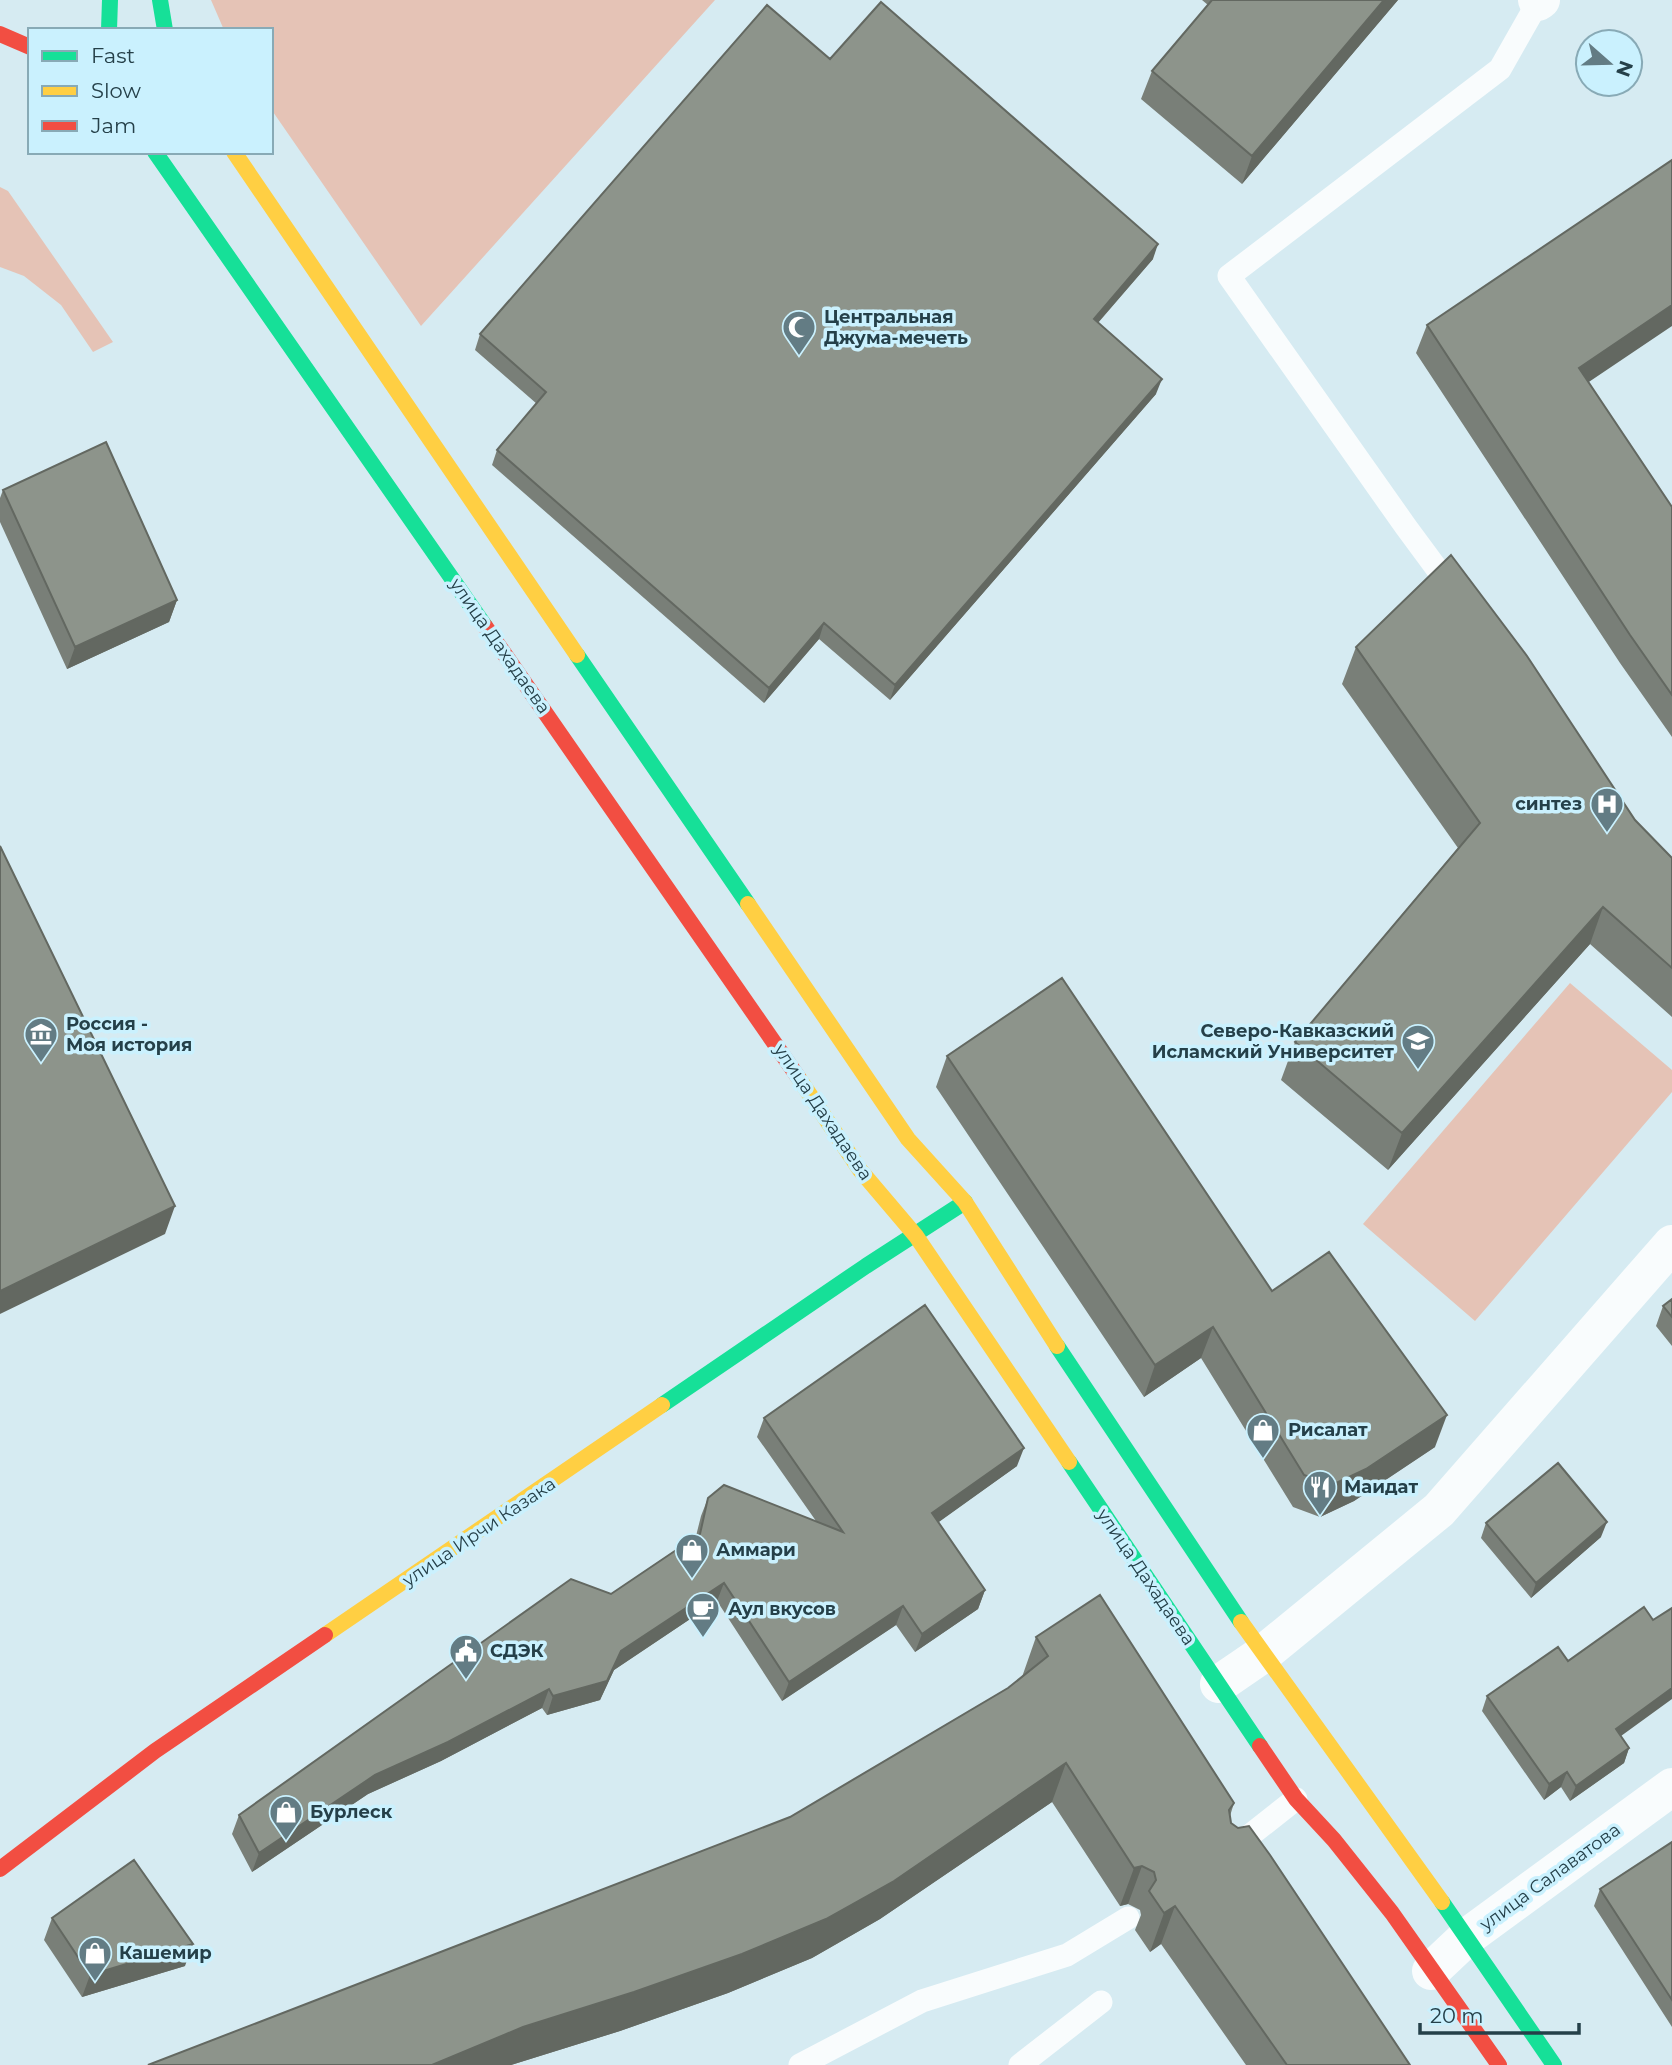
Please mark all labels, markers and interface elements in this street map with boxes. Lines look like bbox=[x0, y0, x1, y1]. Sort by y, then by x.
legend bbox=[28, 28, 273, 154]
north arrow bbox=[1574, 28, 1644, 98]
text: Fast bbox=[91, 43, 135, 68]
text: N bbox=[1611, 57, 1638, 80]
text: Slow bbox=[91, 78, 141, 103]
text: Jam bbox=[90, 113, 136, 138]
place label: Центральная Джума-мечеть bbox=[824, 306, 968, 349]
mosque icon: Центральная Джума-мечеть bbox=[780, 308, 818, 357]
street label: улица Дахадаева bbox=[444, 573, 555, 718]
hospital icon: синтез bbox=[1588, 785, 1626, 834]
place label: синтез bbox=[1515, 793, 1582, 815]
place label: Россия - Моя история bbox=[66, 1013, 192, 1056]
museum icon: Россия - Моя история bbox=[22, 1015, 60, 1064]
place label: Северо-Кавказский Исламский Университет bbox=[1152, 1020, 1394, 1063]
school or university icon: Северо-Кавказский Исламский Университет bbox=[1399, 1022, 1437, 1071]
street label: улица Дахадаева bbox=[769, 1039, 877, 1185]
shop icon: Рисалат bbox=[1244, 1411, 1282, 1460]
place label: Рисалат bbox=[1288, 1419, 1368, 1441]
restaurant icon: Маидат bbox=[1301, 1468, 1339, 1517]
street label: улица Ирчи Казака bbox=[398, 1473, 560, 1592]
place label: Маидат bbox=[1344, 1476, 1418, 1498]
street label: улица Дахадаева bbox=[1092, 1504, 1200, 1650]
shop icon: Аммари bbox=[673, 1531, 711, 1580]
place label: Аммари bbox=[716, 1539, 796, 1561]
cafe icon: Аул вкусов bbox=[684, 1590, 722, 1639]
place label: Аул вкусов bbox=[728, 1598, 836, 1620]
public building icon: СДЭК bbox=[447, 1632, 485, 1681]
place label: СДЭК bbox=[490, 1640, 545, 1662]
shop icon: Бурлеск bbox=[267, 1793, 305, 1842]
place label: Бурлеск bbox=[310, 1801, 393, 1823]
street label: улица Салаватова bbox=[1475, 1819, 1625, 1936]
shop icon: Кашемир bbox=[76, 1934, 114, 1983]
place label: Кашемир bbox=[119, 1942, 212, 1964]
scale bar bbox=[1420, 1992, 1579, 2036]
text: 20 m bbox=[1430, 2003, 1484, 2028]

